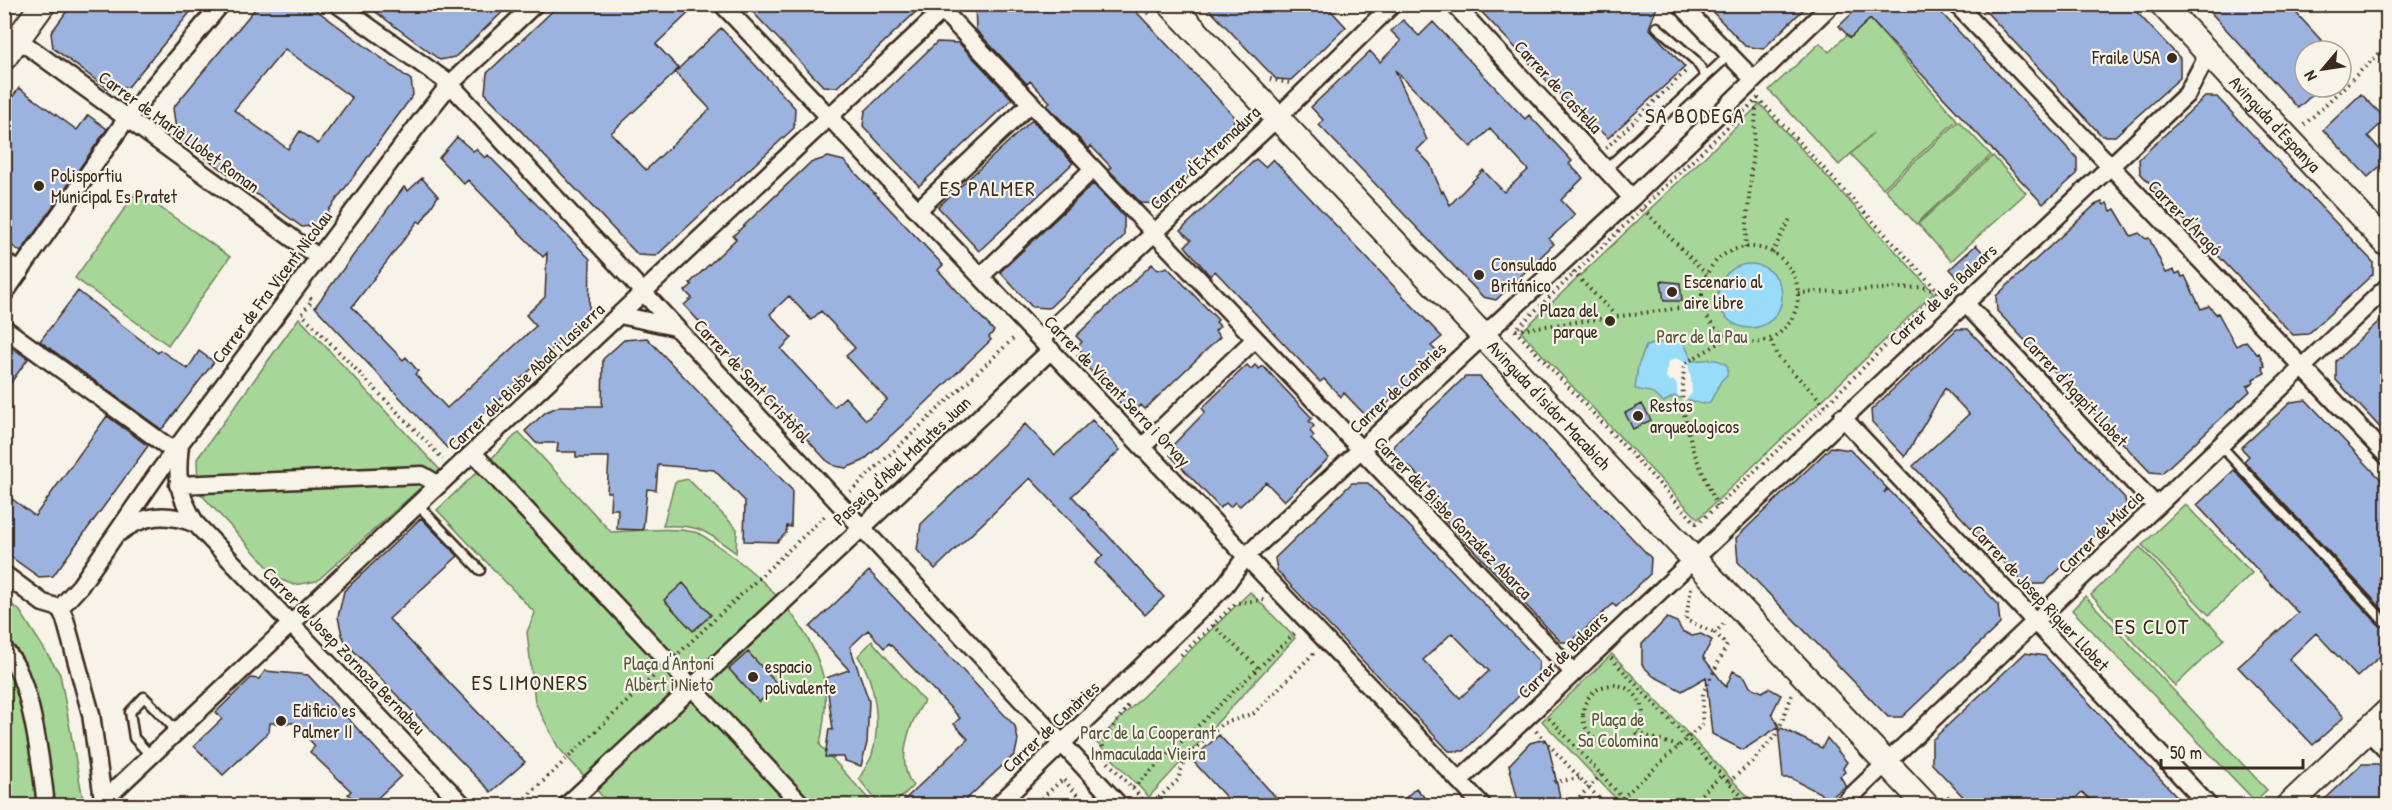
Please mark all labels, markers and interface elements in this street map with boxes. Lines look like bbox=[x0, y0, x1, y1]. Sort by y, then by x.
street label: Carrer de Castella bbox=[1509, 34, 1608, 139]
north arrow bbox=[2293, 39, 2353, 99]
place label: Fraile USA bbox=[2091, 45, 2160, 70]
marker: Fraile USA bbox=[2165, 51, 2179, 65]
street label: Carrer de Marià Llobet Roman bbox=[94, 65, 265, 199]
text: N bbox=[2298, 67, 2322, 85]
street label: Avinguda d'Espanya bbox=[2224, 70, 2327, 178]
street label: Carrer d'Extremadura bbox=[1144, 100, 1265, 215]
district label: SA BODEGA bbox=[1645, 101, 1745, 130]
place label: Polisportiu Municipal Es Pratet bbox=[51, 163, 178, 209]
district label: ES PALMER bbox=[940, 174, 1036, 203]
street label: Carrer d'Aragó bbox=[2143, 174, 2228, 261]
marker: Polisportiu Municipal Es Pratet bbox=[32, 179, 46, 193]
street label: Carrer de Fra Vicent Nicolau bbox=[206, 205, 338, 368]
street label: Carrer de les Balears bbox=[1883, 238, 2002, 351]
place label: Consulado Británico bbox=[1491, 252, 1557, 298]
marker: Consulado Británico bbox=[1472, 268, 1486, 282]
place label: Escenario al aire libre bbox=[1684, 269, 1763, 315]
marker: Escenario al aire libre bbox=[1665, 285, 1679, 299]
street label: Carrer del Bisbe Abad i Lasierra bbox=[442, 297, 610, 456]
place label: Plaza del parque bbox=[1540, 298, 1598, 344]
street label: Carrer de Vicent Serra i Orvay bbox=[1038, 309, 1197, 472]
street label: Carrer de Sant Cristòfol bbox=[688, 313, 816, 448]
marker: Plaza del parque bbox=[1603, 314, 1617, 328]
park label: Parc de la Pau bbox=[1657, 324, 1748, 349]
street label: Carrer d'Agapit Llobet bbox=[2017, 329, 2134, 453]
street label: Avinguda d'Isidor Macabich bbox=[1482, 335, 1617, 476]
street label: Carrer de Canàries bbox=[1344, 336, 1452, 439]
street label: Passeig d'Abel Matutes Juan bbox=[827, 390, 976, 531]
place label: Restos arqueologicos bbox=[1650, 393, 1739, 439]
marker: Restos arqueologicos bbox=[1631, 409, 1645, 423]
street label: Carrer del Bisbe González Abarca bbox=[1369, 431, 1538, 605]
street label: Carrer de Múrcia bbox=[2052, 484, 2149, 579]
street label: Carrer de Josep Riquer Llobet bbox=[1966, 519, 2116, 677]
street label: Carrer de Josep Zornoza Bernabeu bbox=[257, 561, 431, 740]
street label: Carrer de Balears bbox=[1512, 605, 1613, 704]
district label: ES CLOT bbox=[2114, 612, 2190, 641]
park label: Plaça d'Antoni Albert i Nieto bbox=[623, 651, 715, 697]
place label: espacio polivalente bbox=[765, 654, 836, 700]
district label: ES LIMONERS bbox=[472, 668, 588, 697]
marker: espacio polivalente bbox=[746, 670, 760, 684]
street label: Carrer de Canàries bbox=[997, 675, 1105, 778]
place label: Edificio es Palmer II bbox=[293, 698, 356, 744]
park label: Plaça de Sa Colomina bbox=[1578, 707, 1658, 753]
marker: Edificio es Palmer II bbox=[274, 714, 288, 728]
park label: Parc de la Cooperant Inmaculada Vieira bbox=[1080, 720, 1217, 766]
scale bar bbox=[2161, 732, 2304, 770]
text: 50 m bbox=[2170, 740, 2202, 765]

